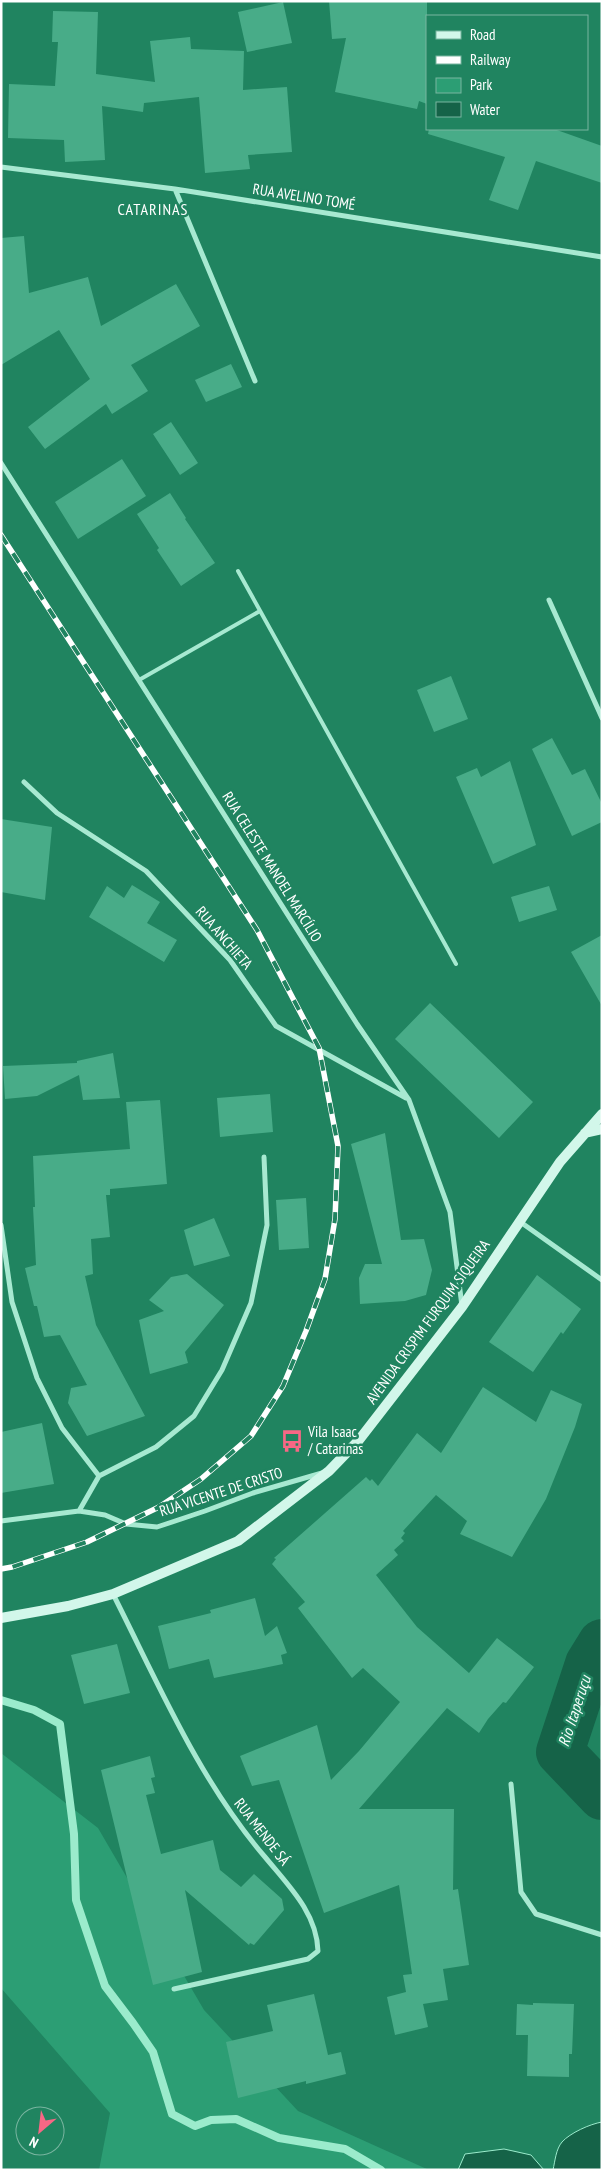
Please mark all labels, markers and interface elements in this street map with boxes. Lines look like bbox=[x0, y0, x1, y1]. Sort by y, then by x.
legend bbox=[426, 15, 588, 130]
text: Road bbox=[470, 25, 496, 44]
text: Railway bbox=[470, 50, 511, 69]
text: Park bbox=[470, 75, 492, 94]
text: Water bbox=[470, 100, 501, 119]
street label: RUA AVELINO TOMÉ bbox=[251, 179, 357, 214]
district label: CATARINAS bbox=[118, 199, 188, 219]
street label: RUA CELESTE MANOEL MARCÍLIO bbox=[218, 788, 326, 945]
street label: RUA ANCHIETA bbox=[192, 902, 258, 974]
street label: AVENIDA CRISPIM FURQUIM SIQUEIRA bbox=[362, 1235, 494, 1408]
place label: Vila Isaac / Catarinas bbox=[307, 1422, 363, 1458]
bus stop icon: Vila Isaac / Catarinas bbox=[279, 1428, 305, 1454]
street label: RUA VICENTE DE CRISTO bbox=[157, 1463, 285, 1520]
water label: Rio Itaperuçu bbox=[553, 1672, 595, 1749]
street label: RUA MENDE SÁ bbox=[230, 1794, 295, 1870]
north arrow bbox=[15, 2106, 65, 2156]
text: N bbox=[26, 2133, 41, 2152]

